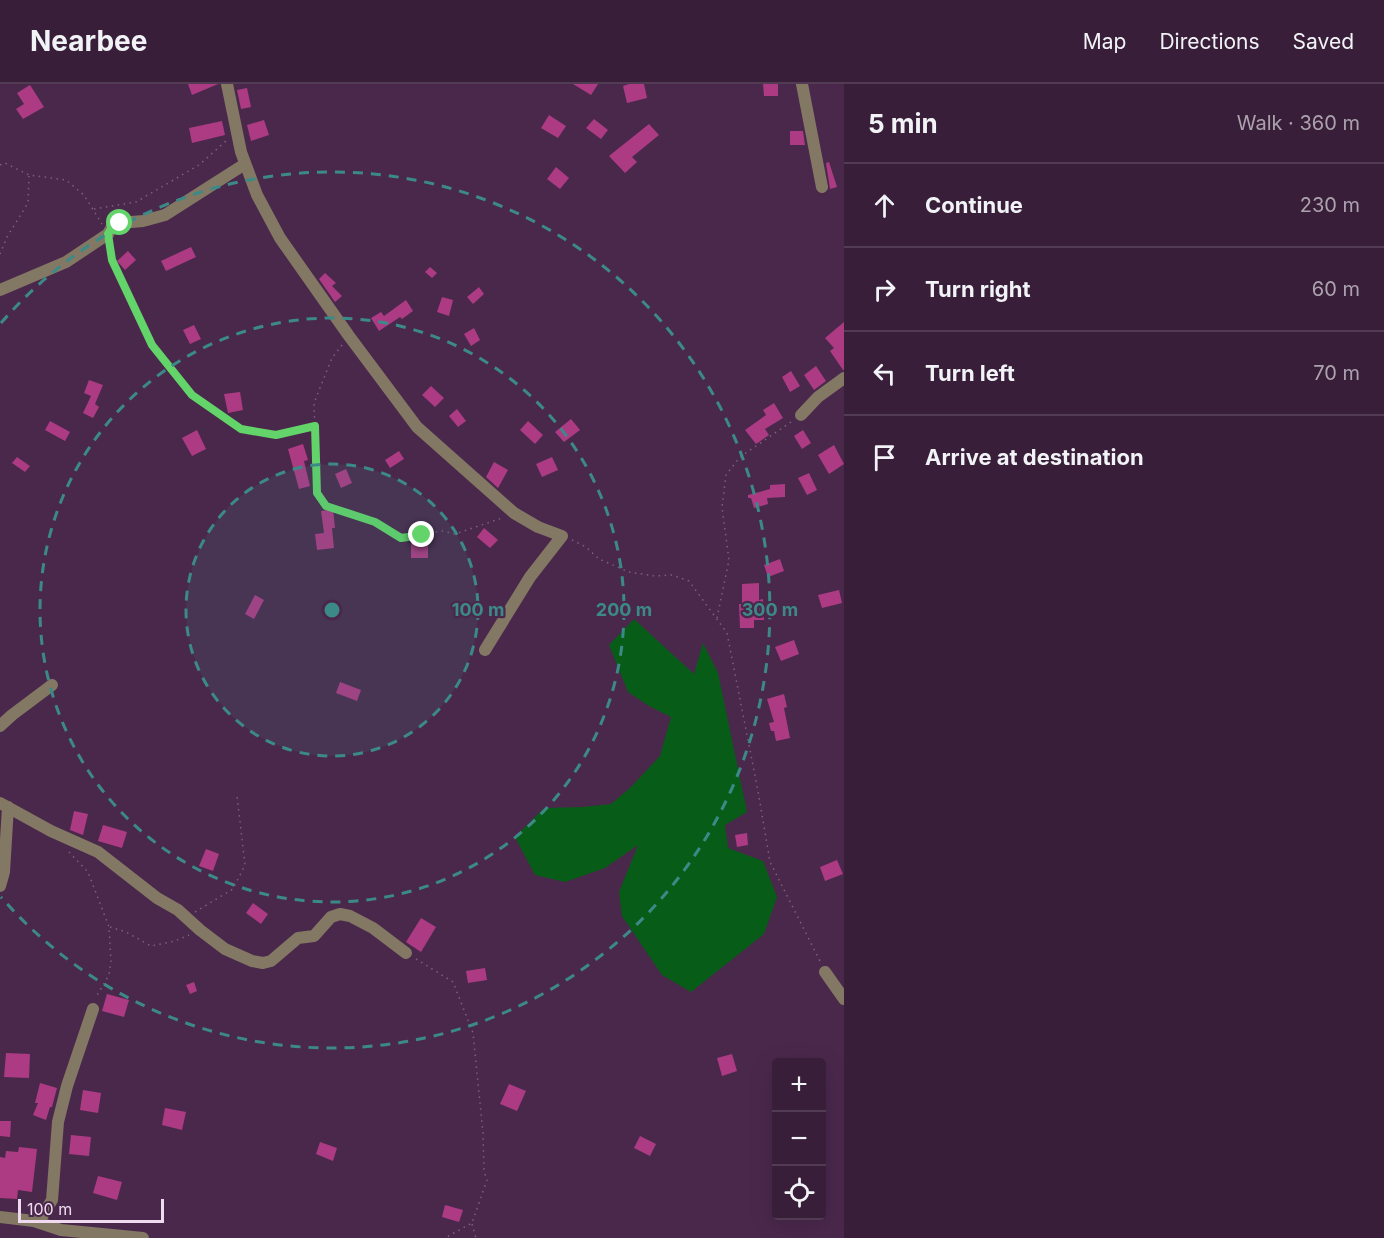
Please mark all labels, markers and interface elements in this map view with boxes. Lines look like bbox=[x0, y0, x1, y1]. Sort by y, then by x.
text: Nearbee bbox=[30, 24, 147, 58]
text: Map bbox=[1083, 29, 1126, 54]
text: Directions bbox=[1159, 29, 1260, 54]
text: Saved bbox=[1293, 29, 1354, 54]
text: 5 min bbox=[868, 108, 938, 139]
text: Walk · 360 m bbox=[1237, 111, 1360, 135]
icon: ahead bbox=[868, 189, 901, 222]
text: Continue bbox=[925, 192, 1023, 218]
text: 230 m bbox=[1300, 193, 1360, 217]
route start bbox=[106, 209, 132, 235]
icon: right bbox=[868, 273, 901, 306]
text: Turn right bbox=[925, 276, 1031, 302]
text: 60 m bbox=[1312, 277, 1360, 301]
icon: left bbox=[868, 357, 901, 390]
text: Turn left bbox=[925, 360, 1015, 386]
text: 70 m bbox=[1313, 361, 1360, 385]
icon: arrive bbox=[868, 441, 901, 474]
text: Arrive at destination bbox=[925, 444, 1144, 470]
route end bbox=[408, 521, 434, 547]
text: 100 m bbox=[452, 599, 504, 620]
text: 200 m bbox=[596, 599, 652, 620]
text: 300 m bbox=[742, 599, 798, 620]
centre of rings bbox=[322, 600, 342, 620]
map controls bbox=[772, 1058, 826, 1220]
button: + bbox=[772, 1058, 826, 1112]
button: − bbox=[772, 1112, 826, 1166]
button: locate bbox=[772, 1166, 826, 1220]
scale bar bbox=[18, 1196, 164, 1224]
text: 100 m bbox=[27, 1199, 72, 1219]

